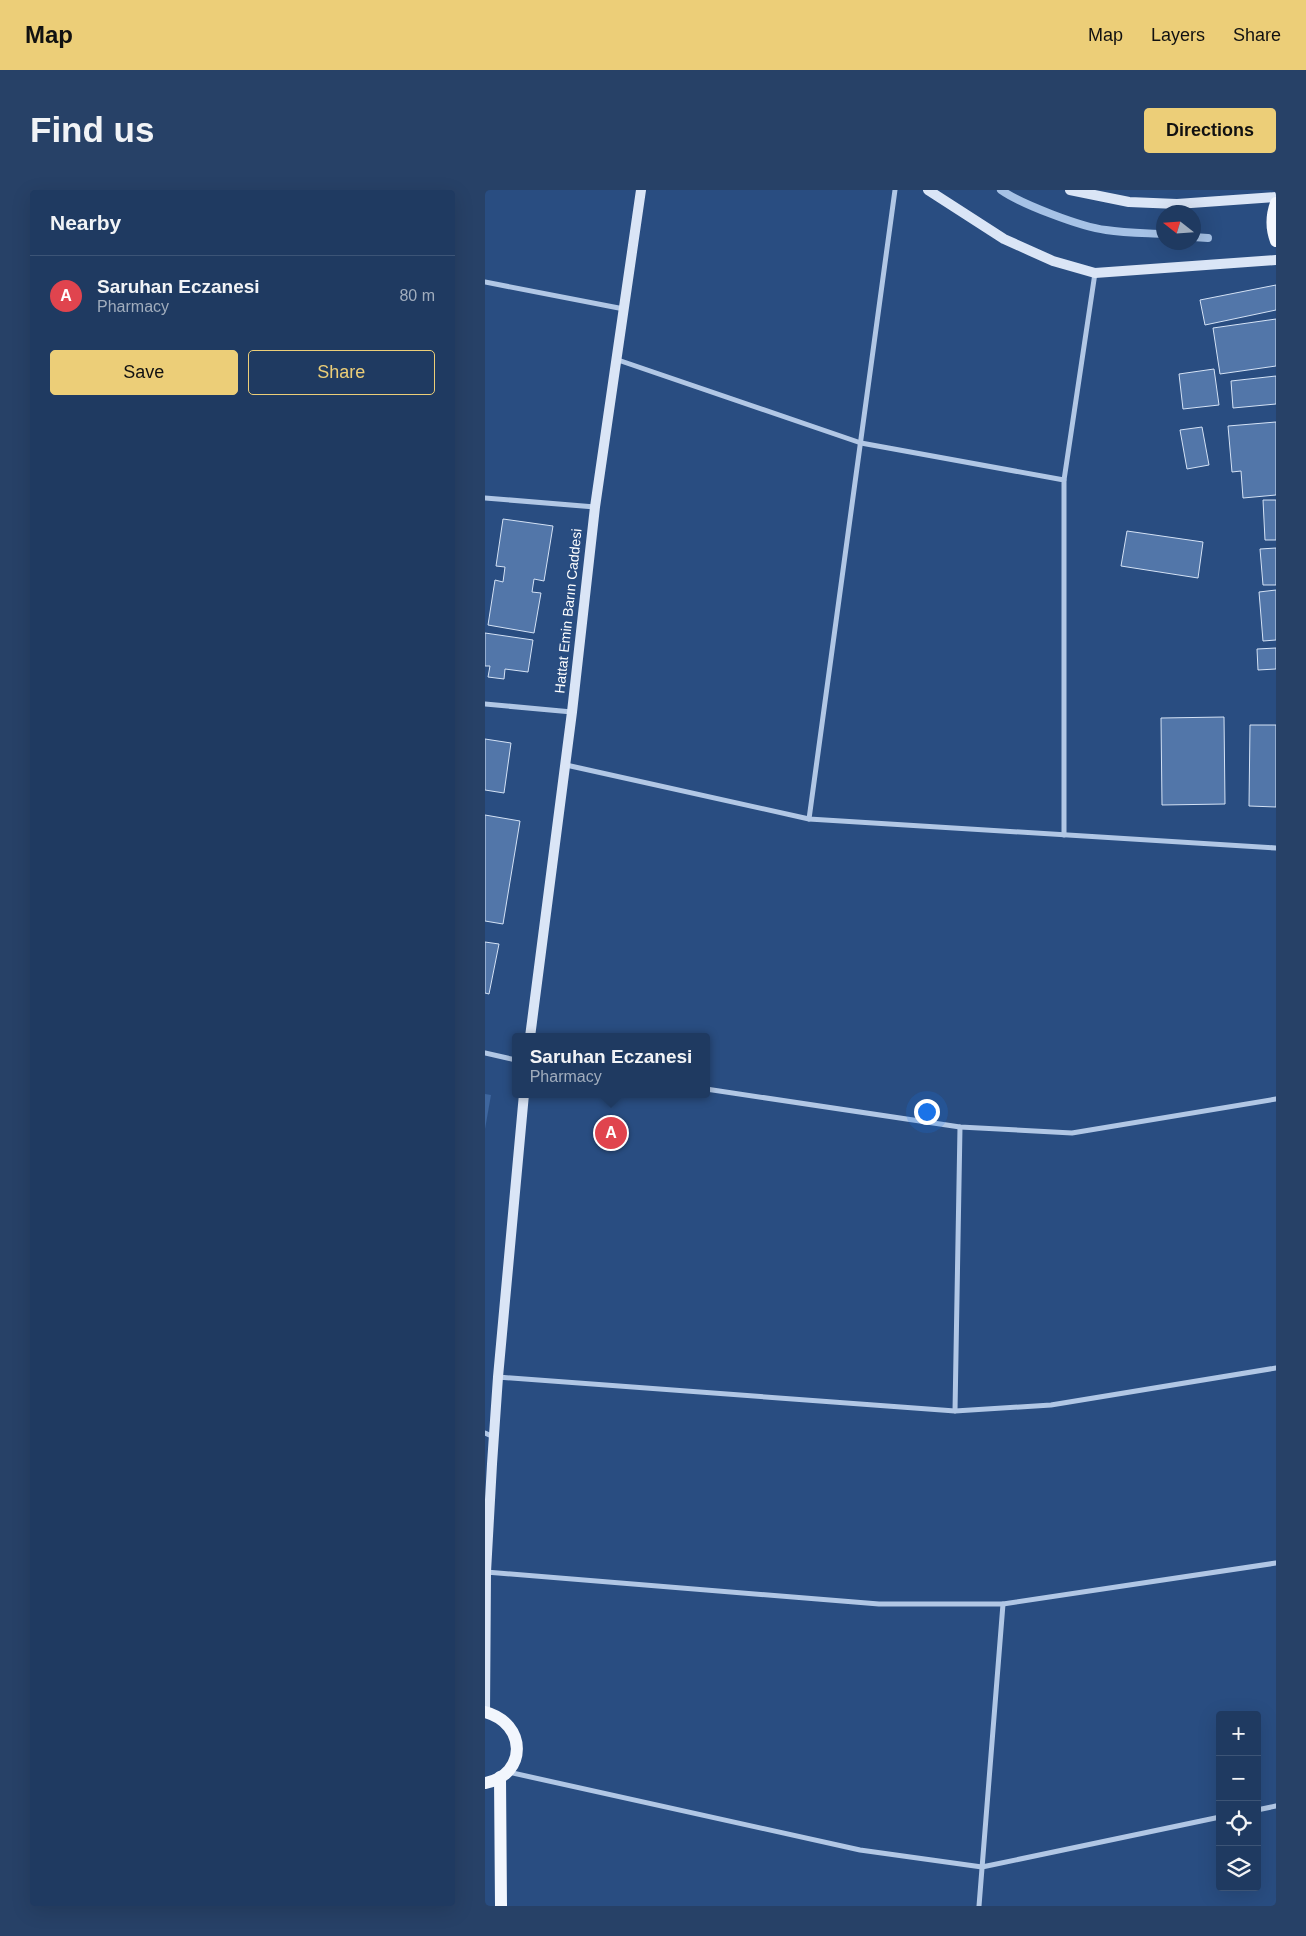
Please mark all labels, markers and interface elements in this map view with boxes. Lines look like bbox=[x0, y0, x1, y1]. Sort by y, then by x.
text: Map bbox=[25, 21, 73, 48]
text: Map bbox=[1088, 25, 1123, 45]
text: Layers bbox=[1151, 25, 1205, 45]
text: Share bbox=[1233, 25, 1281, 45]
button: Directions bbox=[1144, 108, 1276, 153]
text: Find us bbox=[30, 110, 154, 149]
north arrow bbox=[1156, 205, 1201, 250]
text: Nearby bbox=[50, 211, 121, 234]
text: Saruhan Eczanesi bbox=[97, 276, 260, 297]
text: A bbox=[60, 287, 72, 304]
text: 80 m bbox=[399, 287, 435, 304]
text: Pharmacy bbox=[97, 298, 169, 315]
button: Save bbox=[50, 350, 238, 395]
button: Share bbox=[248, 350, 435, 395]
street label: Hattat Emin Barın Caddesi bbox=[551, 528, 585, 694]
popup bbox=[512, 1033, 710, 1098]
text: Saruhan Eczanesi bbox=[530, 1046, 692, 1067]
text: Pharmacy bbox=[530, 1068, 602, 1085]
your location bbox=[914, 1099, 940, 1125]
pin: A bbox=[595, 1114, 627, 1152]
map controls bbox=[1216, 1711, 1261, 1891]
button: + bbox=[1216, 1711, 1261, 1756]
button: − bbox=[1216, 1756, 1261, 1801]
button: locate bbox=[1216, 1801, 1261, 1846]
button: layers bbox=[1216, 1846, 1261, 1891]

